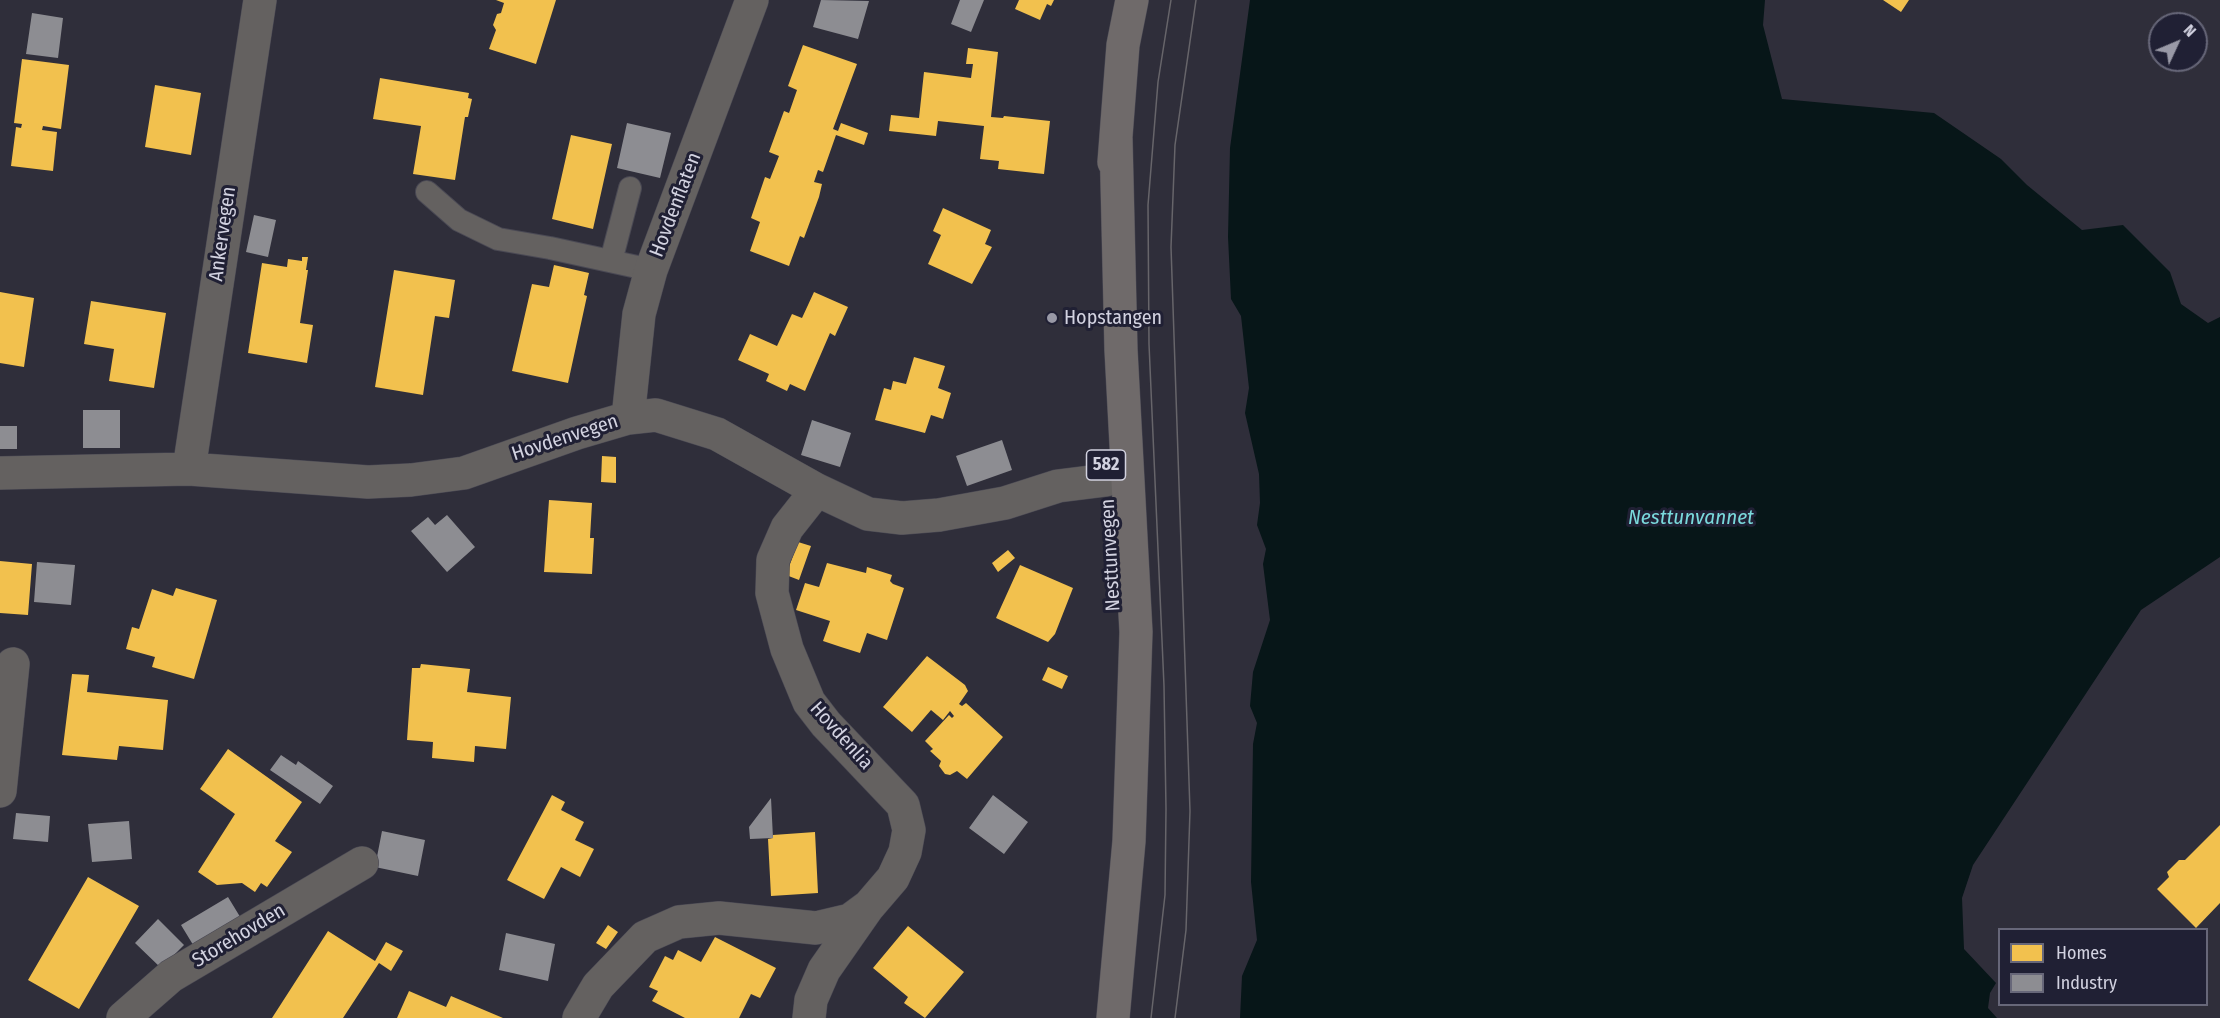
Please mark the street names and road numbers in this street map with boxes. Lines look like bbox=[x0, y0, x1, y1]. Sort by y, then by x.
street label: Hovdenflaten bbox=[645, 149, 707, 261]
street label: Ankervegen bbox=[204, 185, 242, 283]
street label: Hovdenvegen bbox=[509, 410, 621, 466]
road number: 582 bbox=[1086, 450, 1126, 480]
street label: Nesttunvegen bbox=[1096, 498, 1126, 612]
street label: Hovdenlia bbox=[804, 697, 878, 775]
street label: Storehovden bbox=[188, 899, 290, 973]

